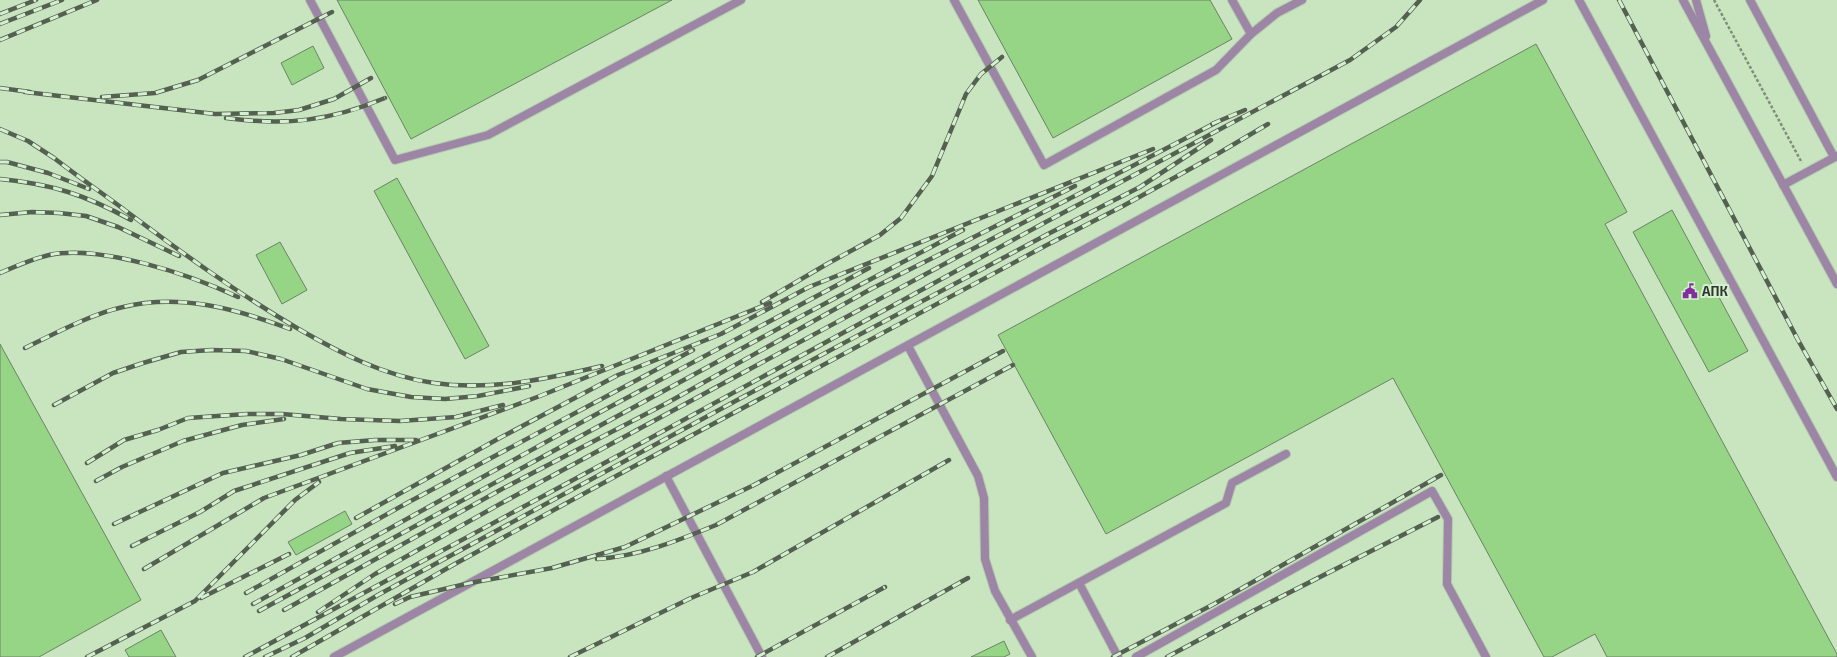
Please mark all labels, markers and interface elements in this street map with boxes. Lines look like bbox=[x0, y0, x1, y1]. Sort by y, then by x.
public building icon: АПК bbox=[1681, 282, 1699, 300]
place label: АПК bbox=[1702, 283, 1729, 299]

